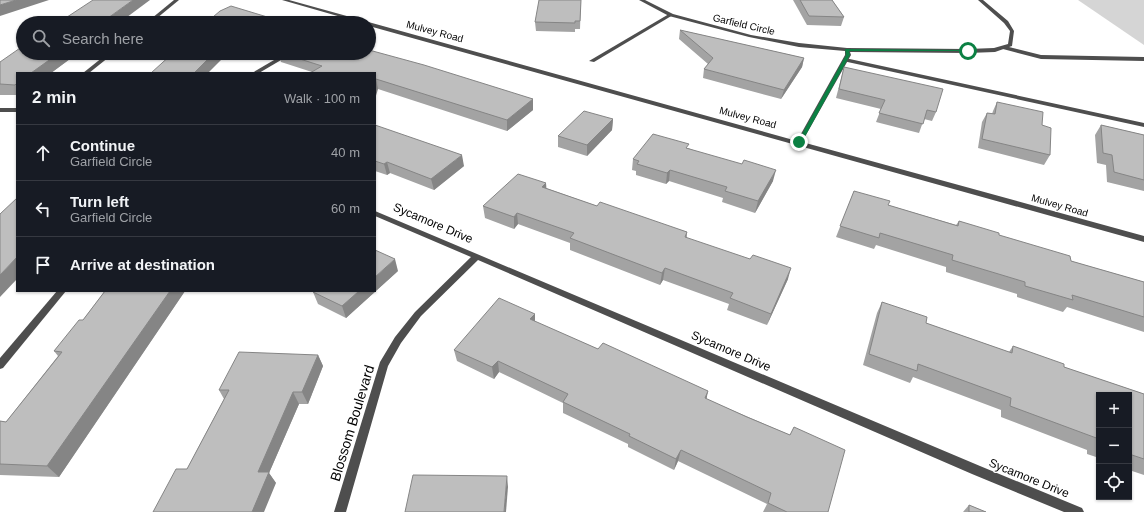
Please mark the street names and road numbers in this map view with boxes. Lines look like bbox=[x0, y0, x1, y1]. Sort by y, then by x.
street label: Garfield Circle bbox=[712, 12, 776, 37]
street label: Mulvey Road bbox=[405, 19, 464, 44]
street label: Mulvey Road bbox=[718, 105, 777, 130]
street label: Mulvey Road bbox=[1030, 192, 1089, 219]
street label: Sycamore Drive bbox=[391, 200, 475, 246]
street label: Sycamore Drive bbox=[689, 328, 773, 374]
street label: Blossom Boulevard bbox=[327, 363, 377, 483]
street label: Sycamore Drive bbox=[987, 456, 1071, 501]

